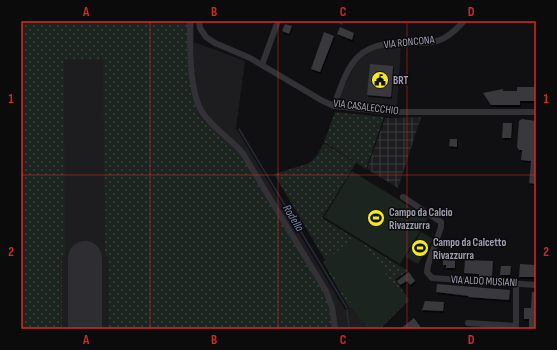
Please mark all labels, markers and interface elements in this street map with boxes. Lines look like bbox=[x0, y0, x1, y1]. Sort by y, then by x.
text: A bbox=[82, 4, 90, 20]
text: B bbox=[211, 4, 217, 20]
text: C bbox=[340, 4, 347, 20]
text: D bbox=[468, 4, 475, 20]
street label: VIA RONCONA bbox=[383, 33, 435, 51]
public building icon: BRT bbox=[370, 70, 390, 90]
place label: BRT bbox=[393, 74, 408, 87]
text: 1 bbox=[8, 91, 14, 107]
text: 1 bbox=[543, 91, 549, 107]
street label: VIA CASALECCHIO bbox=[333, 97, 399, 117]
water label: Rodella bbox=[279, 202, 307, 234]
place label: Campo da Calcio Rivazzurra bbox=[389, 206, 453, 232]
sports icon: Campo da Calcio Rivazzurra bbox=[366, 208, 386, 228]
place label: Campo da Calcetto Rivazzurra bbox=[433, 236, 506, 262]
sports icon: Campo da Calcetto Rivazzurra bbox=[410, 238, 430, 258]
text: 2 bbox=[8, 244, 14, 260]
text: 2 bbox=[543, 244, 549, 260]
street label: VIA ALDO MUSIANI bbox=[450, 273, 518, 289]
text: A bbox=[82, 332, 90, 348]
text: B bbox=[211, 332, 217, 348]
text: C bbox=[340, 332, 347, 348]
text: D bbox=[468, 332, 475, 348]

